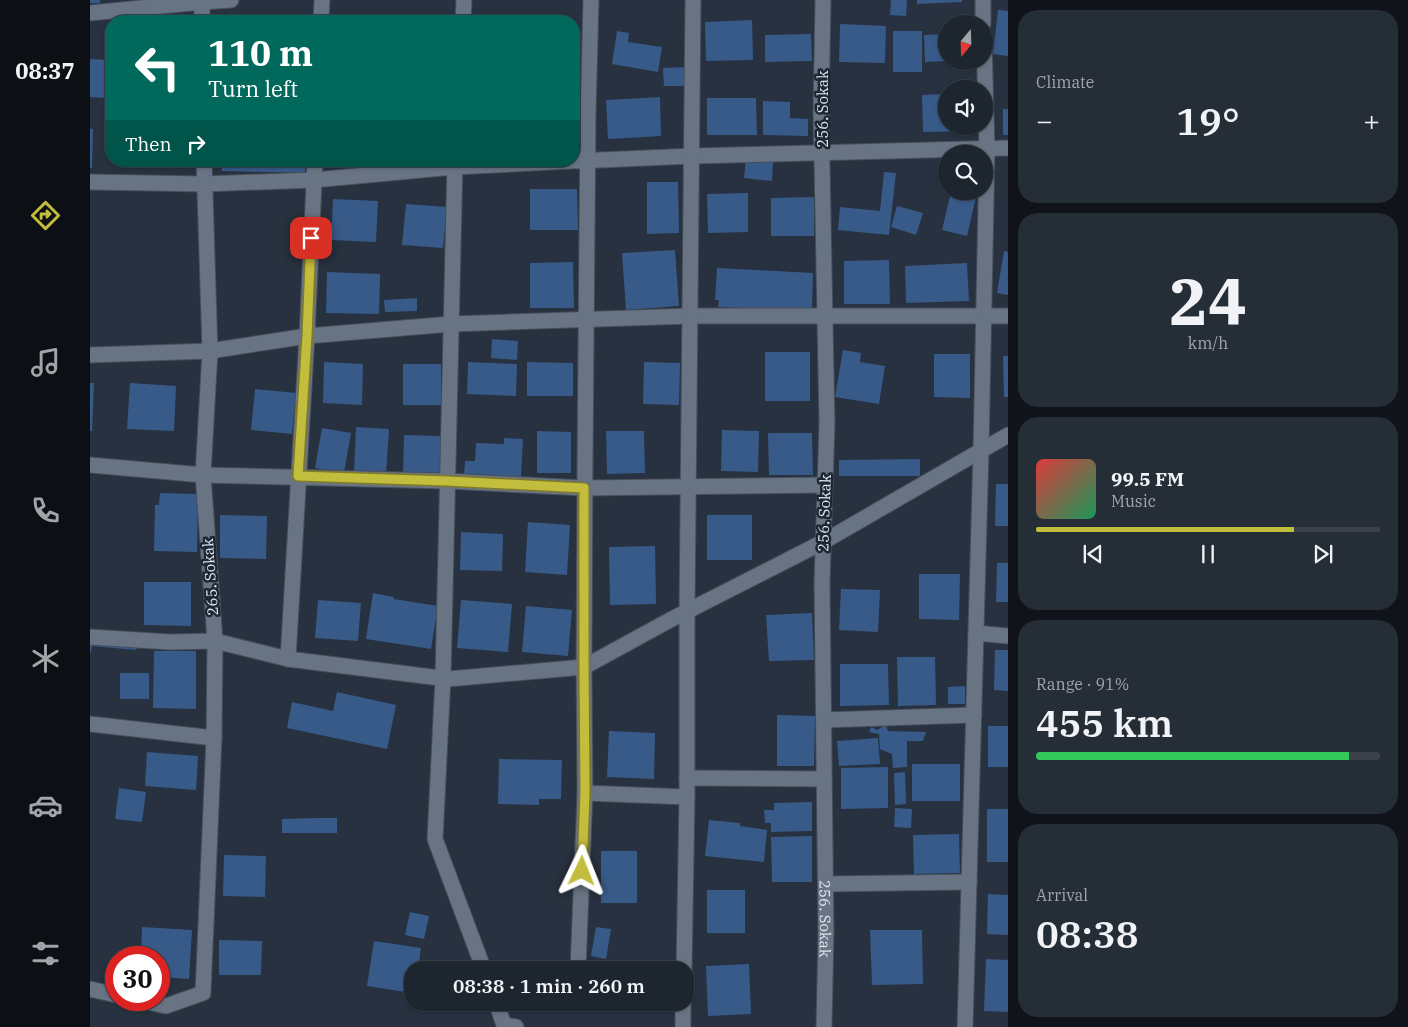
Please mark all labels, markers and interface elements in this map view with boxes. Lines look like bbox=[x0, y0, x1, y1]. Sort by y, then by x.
north arrow bbox=[938, 15, 992, 70]
map controls bbox=[938, 15, 993, 200]
text: 110 m bbox=[208, 30, 313, 76]
icon: left bbox=[125, 35, 190, 100]
text: 08:37 bbox=[15, 56, 75, 85]
street label: 256. Sokak bbox=[813, 70, 832, 148]
text: Climate bbox=[1036, 72, 1094, 92]
text: Turn left bbox=[208, 74, 298, 103]
button: sound bbox=[938, 80, 993, 135]
text: 19° bbox=[1176, 96, 1240, 145]
text: − bbox=[1036, 102, 1053, 139]
text: + bbox=[1363, 102, 1380, 139]
icon: right bbox=[182, 130, 210, 158]
text: Then bbox=[125, 132, 172, 156]
button: search bbox=[938, 145, 993, 200]
icon: directions bbox=[28, 198, 63, 233]
pin bbox=[290, 217, 332, 259]
icon: arrive bbox=[297, 224, 325, 252]
text: 24 bbox=[1169, 258, 1247, 343]
text: km/h bbox=[1188, 333, 1228, 353]
icon: music bbox=[28, 345, 63, 380]
text: 99.5 FM bbox=[1111, 467, 1184, 491]
street label: 256. Sokak bbox=[813, 474, 835, 552]
text: Music bbox=[1111, 491, 1156, 511]
icon: phone bbox=[28, 493, 63, 528]
street label: 265. Sokak bbox=[198, 537, 222, 616]
icon: previous bbox=[1079, 540, 1107, 568]
icon: pause bbox=[1194, 540, 1222, 568]
icon: next bbox=[1309, 540, 1337, 568]
icon: climate bbox=[28, 641, 63, 676]
text: Range · 91% bbox=[1036, 674, 1129, 694]
text: 455 km bbox=[1036, 698, 1173, 747]
icon: car bbox=[28, 788, 63, 823]
position arrow bbox=[555, 844, 607, 896]
street label: 256. Sokak bbox=[816, 880, 836, 958]
text: Arrival bbox=[1036, 885, 1088, 905]
text: 08:38 bbox=[1036, 909, 1139, 958]
icon: filters bbox=[28, 936, 63, 971]
speed limit sign: 30 bbox=[105, 946, 170, 1011]
text: 08:38 · 1 min · 260 m bbox=[453, 974, 645, 998]

